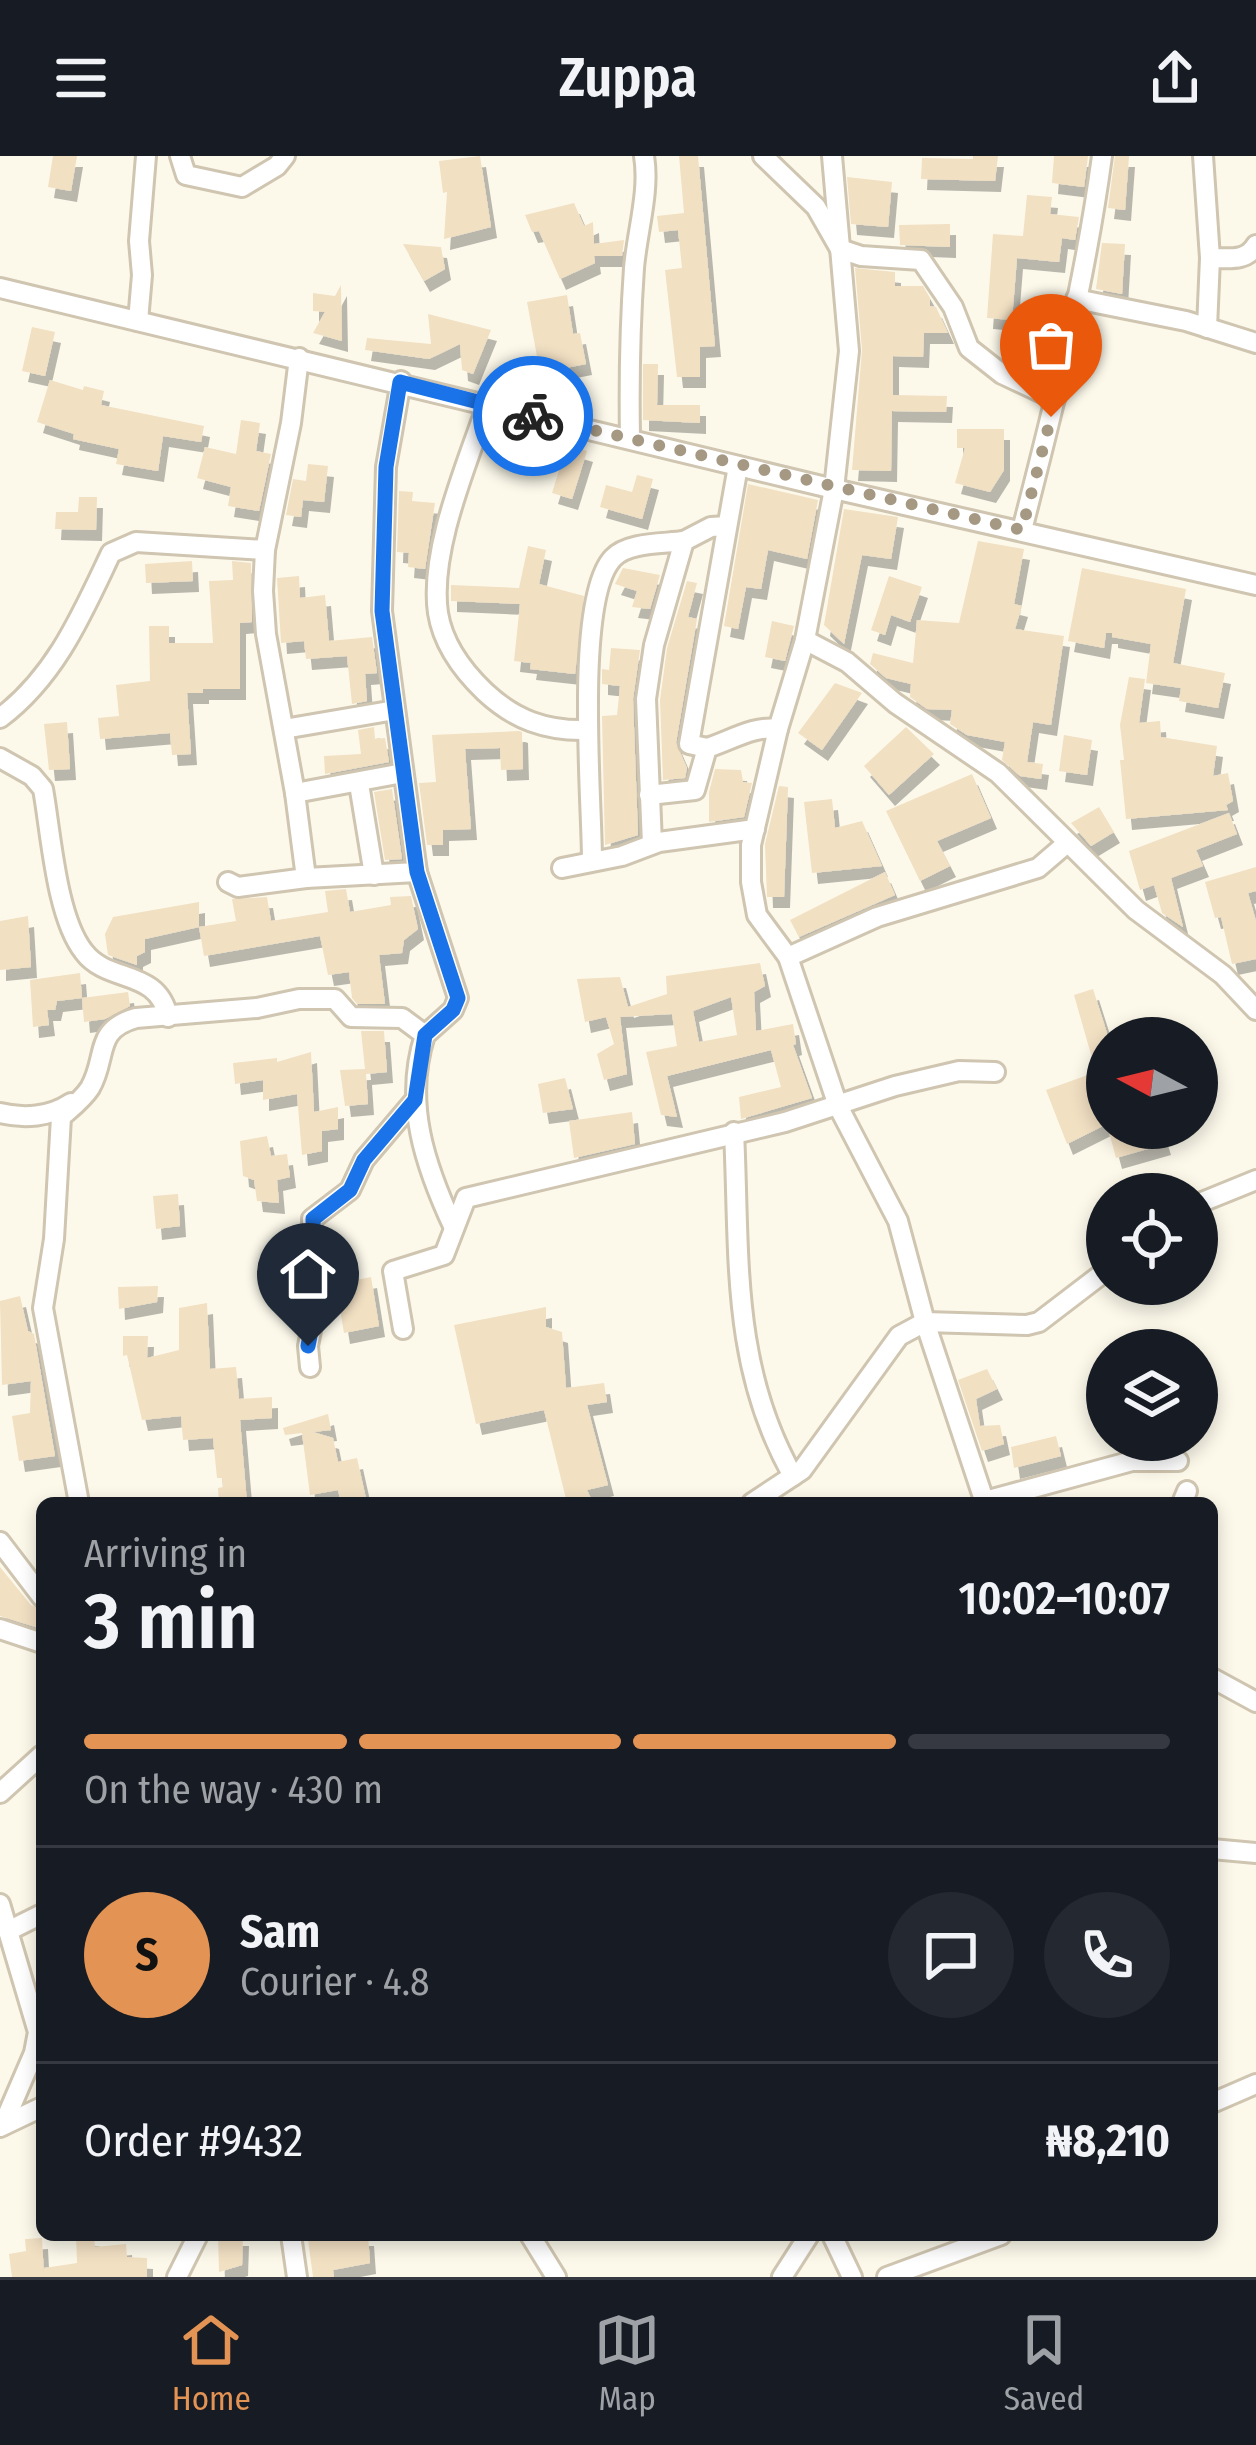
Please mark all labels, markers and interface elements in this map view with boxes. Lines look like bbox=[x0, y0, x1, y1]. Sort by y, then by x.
icon: menu bbox=[48, 45, 114, 111]
icon: share bbox=[1142, 45, 1208, 111]
text: Zuppa bbox=[559, 46, 697, 110]
pin bbox=[1000, 294, 1102, 417]
icon: bag bbox=[1018, 312, 1084, 378]
courier bbox=[473, 356, 593, 476]
icon: bike bbox=[500, 383, 566, 449]
north arrow bbox=[1086, 1017, 1218, 1149]
map controls bbox=[1086, 1017, 1218, 1461]
button: locate bbox=[1086, 1173, 1218, 1305]
pin bbox=[257, 1223, 359, 1346]
icon: home bbox=[275, 1241, 341, 1307]
button: layers bbox=[1086, 1329, 1218, 1461]
text: Arriving in bbox=[84, 1531, 247, 1577]
text: 10:02–10:07 bbox=[959, 1572, 1170, 1626]
text: 3 min bbox=[84, 1575, 258, 1669]
text: On the way · 430 m bbox=[84, 1767, 383, 1813]
button: chat bbox=[888, 1892, 1014, 2018]
button: phone bbox=[1044, 1892, 1170, 2018]
text: Sam bbox=[240, 1905, 320, 1959]
text: S bbox=[135, 1928, 159, 1982]
text: Courier · 4.8 bbox=[240, 1959, 430, 2005]
text: Order #9432 bbox=[84, 2114, 303, 2168]
text: ₦8,210 bbox=[1046, 2114, 1170, 2168]
tab: Home bbox=[172, 2307, 251, 2419]
tab: Map bbox=[594, 2307, 660, 2419]
tab: Saved bbox=[1004, 2307, 1084, 2419]

